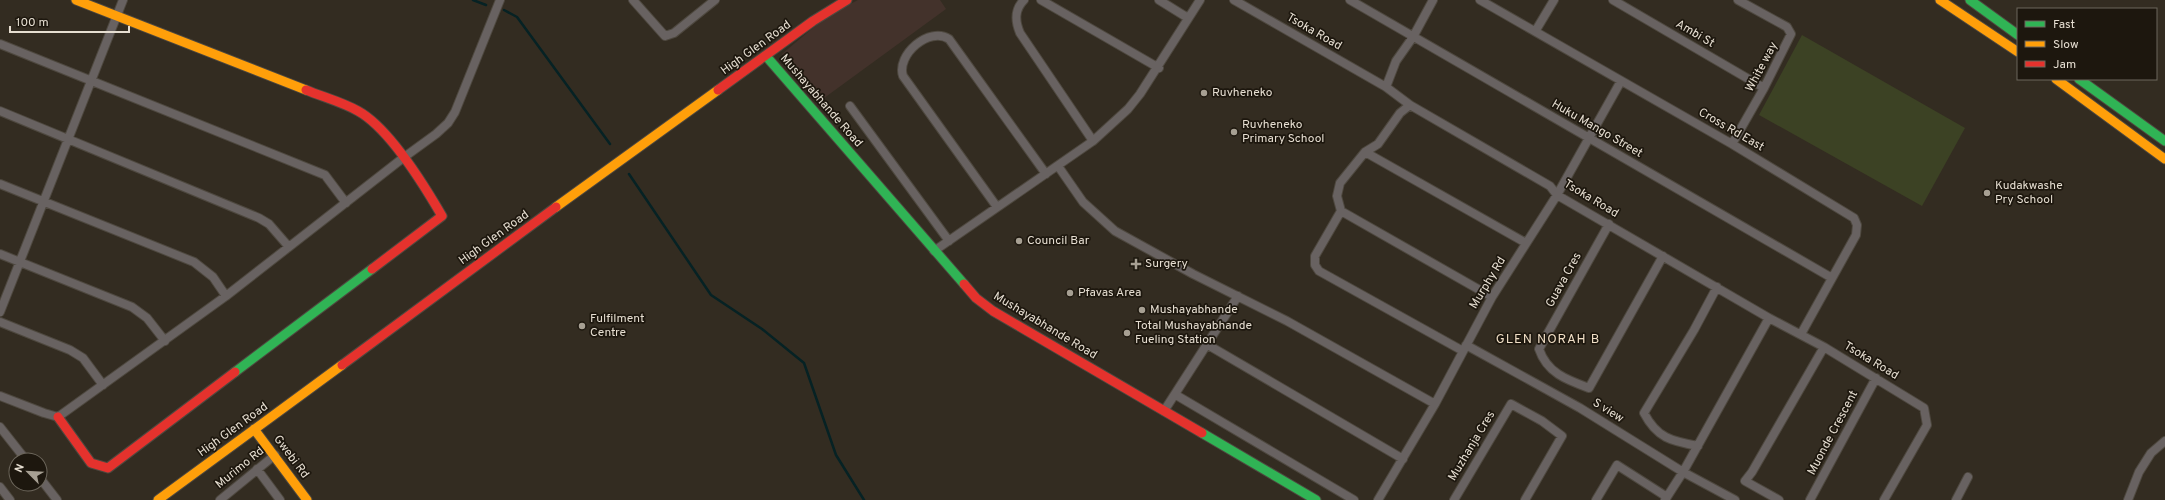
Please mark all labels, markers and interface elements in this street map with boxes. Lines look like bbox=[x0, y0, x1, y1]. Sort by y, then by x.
scale bar bbox=[10, 8, 129, 34]
legend bbox=[2017, 8, 2157, 80]
street label: Tsoka Road bbox=[1283, 10, 1345, 54]
text: 100 m bbox=[16, 15, 49, 31]
street label: Ambi St bbox=[1673, 16, 1717, 52]
street label: High Glen Road bbox=[718, 17, 794, 79]
text: Fast bbox=[2053, 17, 2075, 33]
text: Slow bbox=[2053, 37, 2079, 53]
street label: White way bbox=[1742, 39, 1782, 95]
street label: Mushayabhande Road bbox=[776, 51, 866, 151]
text: Jam bbox=[2053, 57, 2076, 73]
place label: Ruvheneko bbox=[1212, 85, 1273, 101]
marker: Ruvheneko bbox=[1199, 88, 1209, 98]
street label: Huku Mango Street bbox=[1548, 96, 1646, 162]
street label: Cross Rd East bbox=[1695, 105, 1767, 155]
place label: Ruvheneko Primary School bbox=[1242, 117, 1325, 147]
marker: Ruvheneko Primary School bbox=[1229, 127, 1239, 137]
street label: Tsoka Road bbox=[1561, 176, 1621, 222]
place label: Kudakwashe Pry School bbox=[1995, 178, 2063, 208]
marker: Kudakwashe Pry School bbox=[1982, 188, 1992, 198]
street label: High Glen Road bbox=[456, 207, 532, 269]
place label: Council Bar bbox=[1027, 233, 1090, 249]
marker: Council Bar bbox=[1014, 236, 1024, 246]
street label: Guava Cres bbox=[1542, 250, 1586, 310]
street label: Murphy Rd bbox=[1466, 254, 1510, 312]
place label: Surgery bbox=[1145, 256, 1188, 272]
marker: Surgery bbox=[1130, 258, 1142, 270]
place label: Pfavas Area bbox=[1078, 285, 1141, 301]
marker: Pfavas Area bbox=[1065, 288, 1075, 298]
street label: Mushayabhande Road bbox=[990, 289, 1100, 363]
place label: Mushayabhande bbox=[1150, 302, 1238, 318]
marker: Mushayabhande bbox=[1137, 305, 1147, 315]
place label: Fulfilment Centre bbox=[590, 311, 644, 341]
place label: Total Mushayabhande Fueling Station bbox=[1135, 318, 1252, 348]
marker: Fulfilment Centre bbox=[577, 321, 587, 331]
marker: Total Mushayabhande Fueling Station bbox=[1122, 328, 1132, 338]
district label: GLEN NORAH B bbox=[1496, 332, 1600, 348]
street label: Tsoka Road bbox=[1841, 338, 1901, 384]
street label: Muonde Crescent bbox=[1804, 388, 1862, 478]
street label: S view bbox=[1589, 395, 1627, 427]
street label: High Glen Road bbox=[195, 399, 271, 461]
street label: Muzhanja Cres bbox=[1445, 408, 1499, 484]
street label: Gwebi Rd bbox=[270, 432, 312, 482]
street label: Murimo Rd bbox=[212, 443, 268, 493]
north arrow bbox=[8, 452, 48, 492]
text: N bbox=[12, 462, 28, 475]

